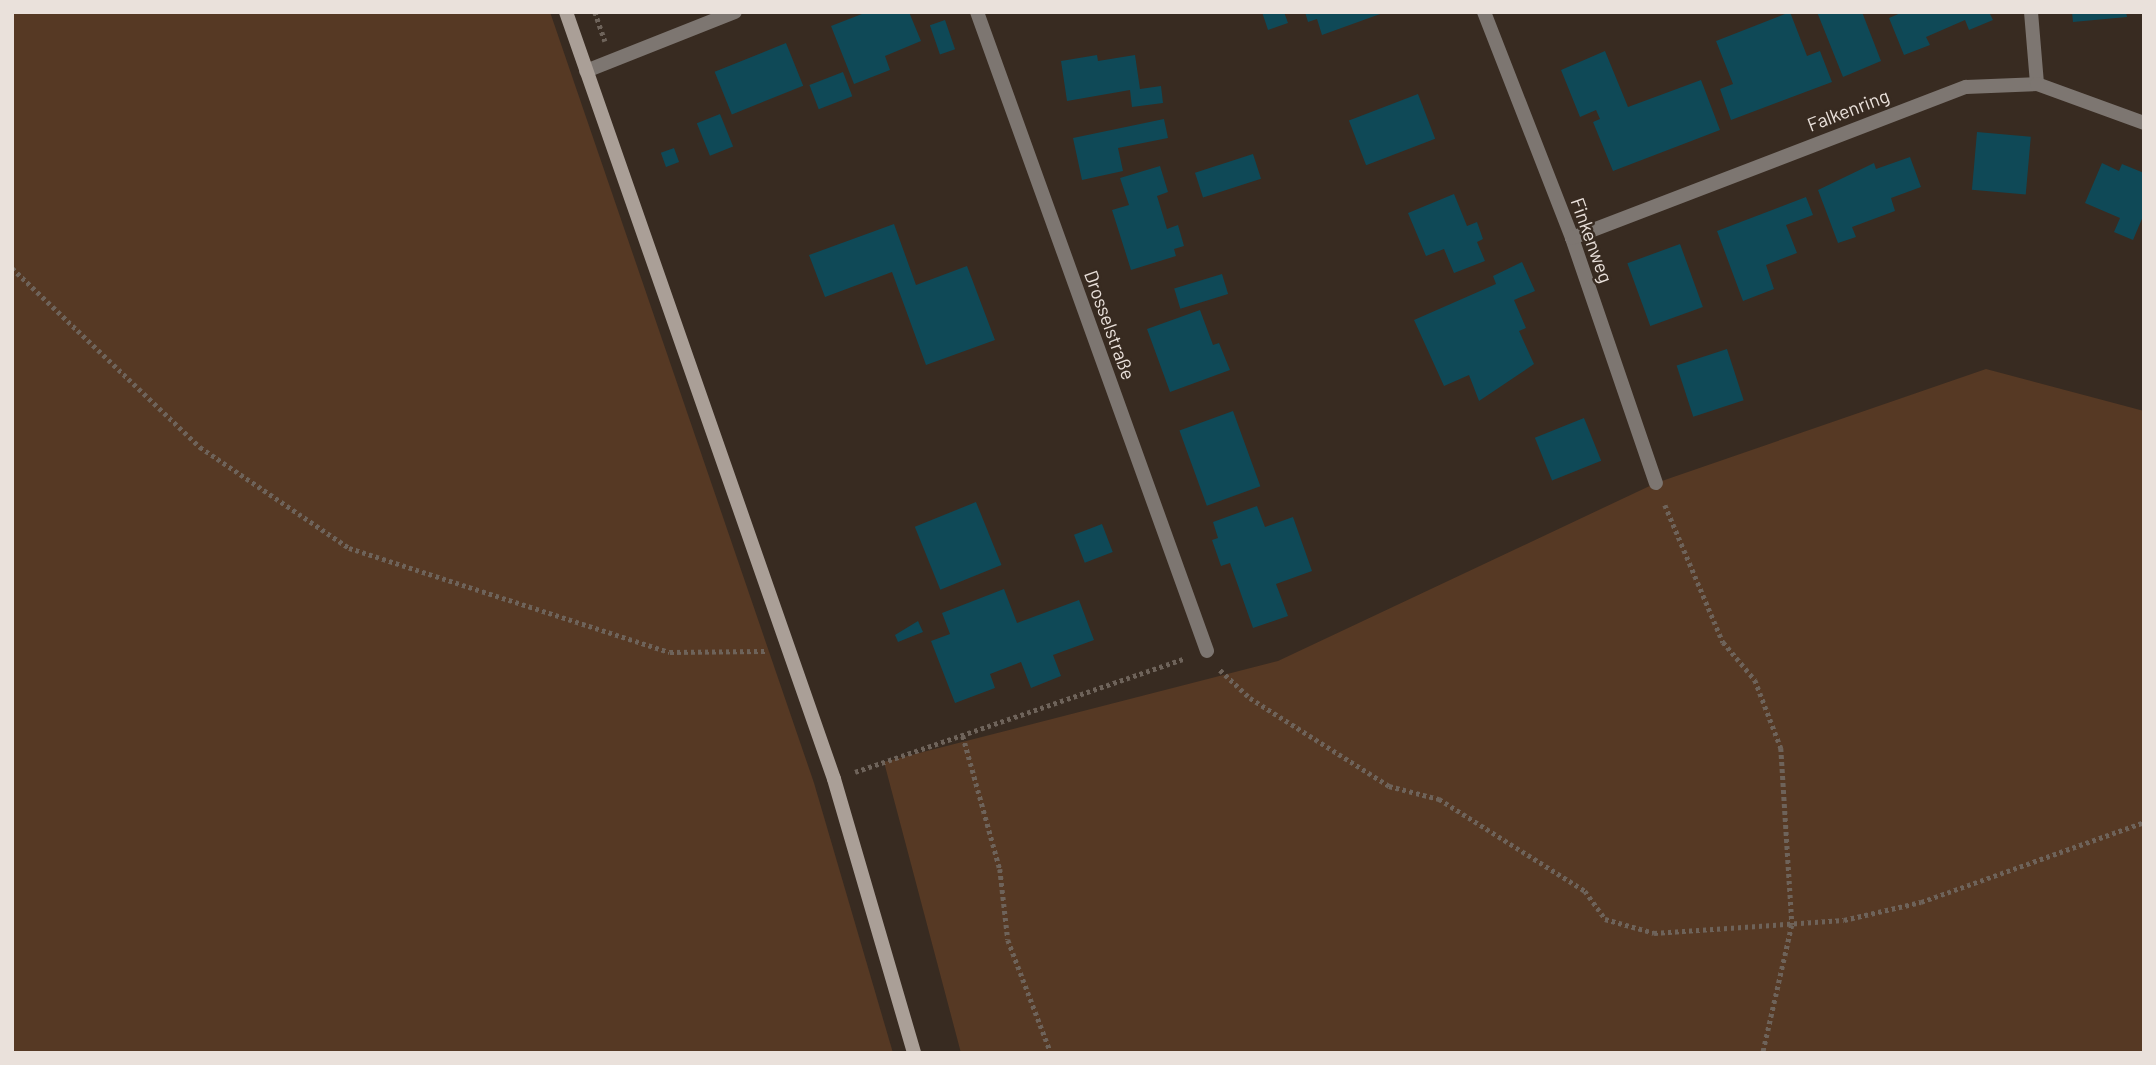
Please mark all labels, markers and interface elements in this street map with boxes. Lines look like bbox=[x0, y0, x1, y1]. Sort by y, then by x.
street label: Falkenring bbox=[1804, 84, 1892, 136]
street label: Finkenweg bbox=[1566, 194, 1618, 286]
street label: Drosselstraße bbox=[1080, 267, 1140, 383]

